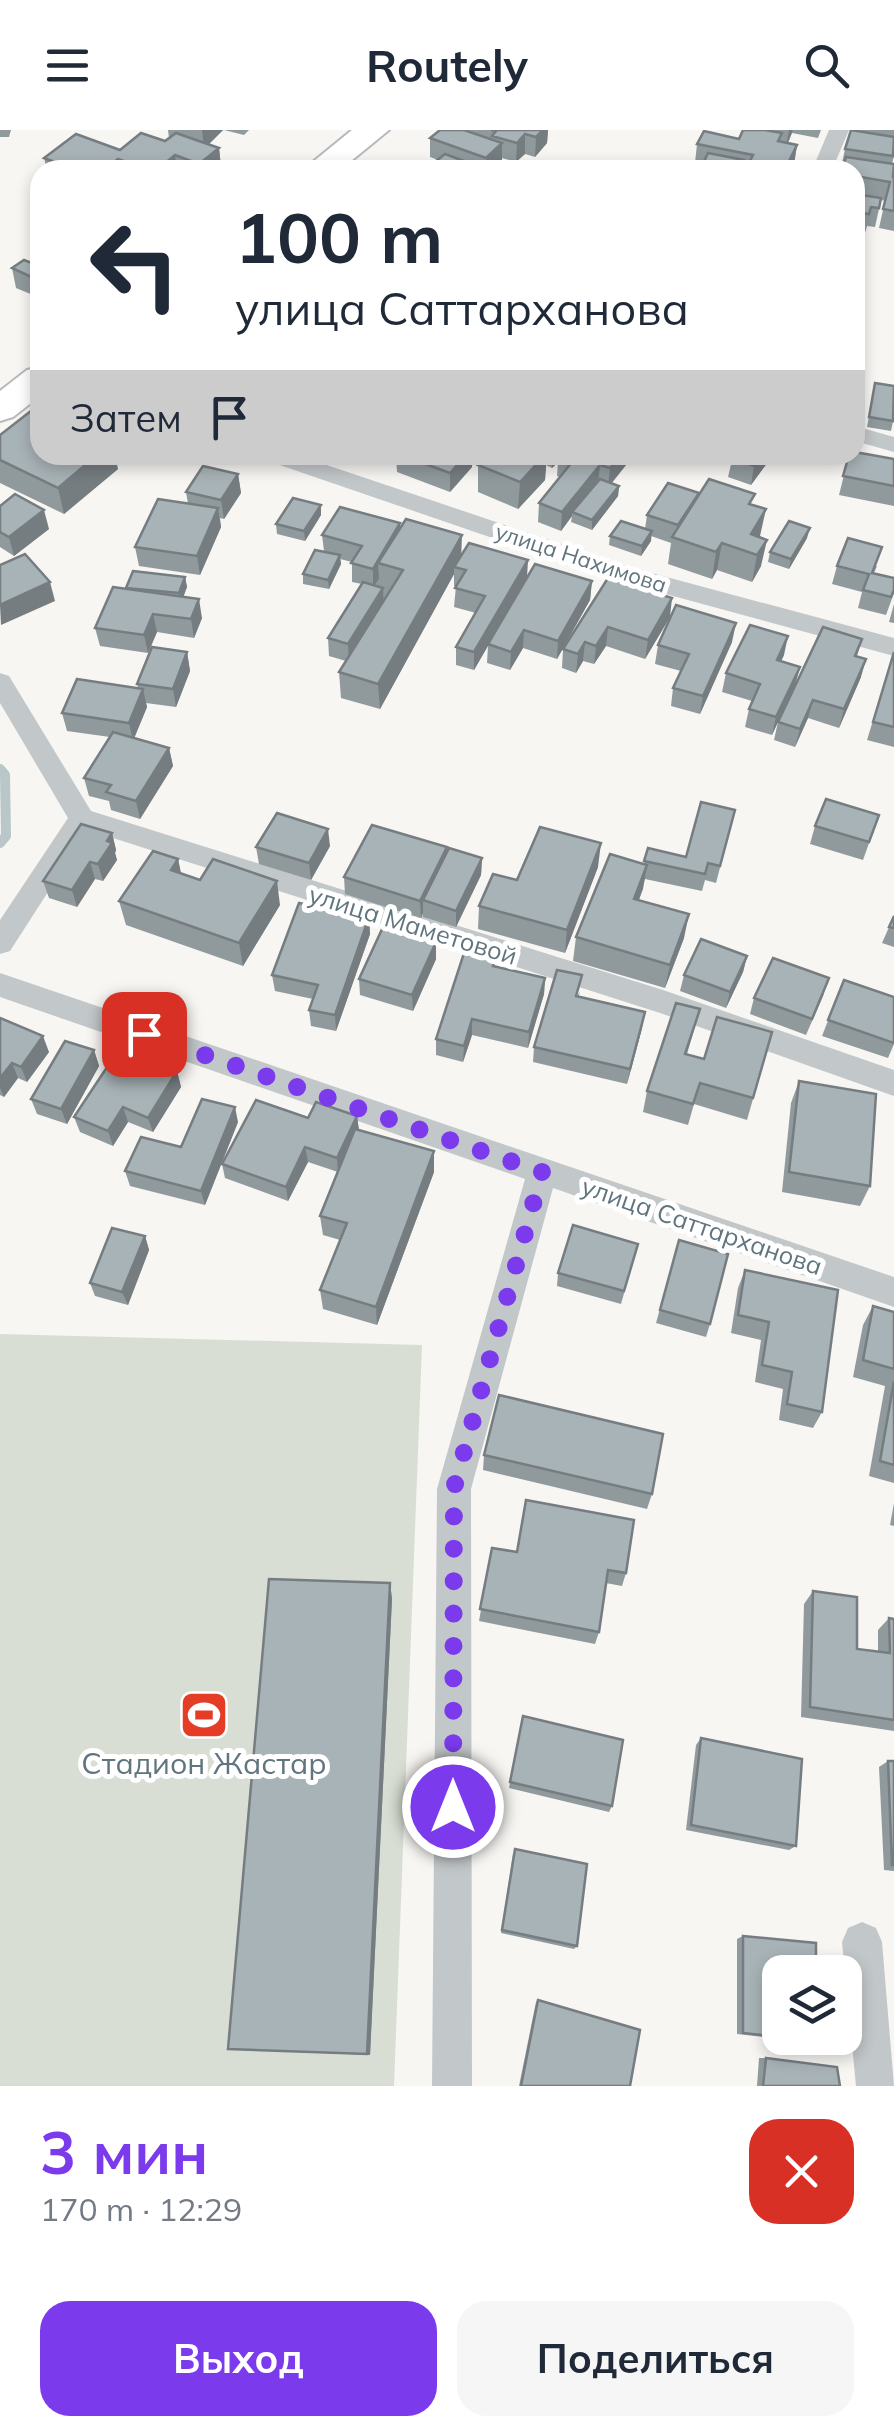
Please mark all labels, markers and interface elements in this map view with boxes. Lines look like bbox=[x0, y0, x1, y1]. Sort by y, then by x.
text: Routely bbox=[366, 37, 528, 93]
icon: menu bbox=[40, 38, 95, 93]
icon: search bbox=[799, 38, 854, 93]
text: 100 m bbox=[235, 193, 443, 281]
icon: left bbox=[70, 200, 200, 330]
text: улица Саттарханова bbox=[235, 280, 689, 336]
icon: arrive bbox=[202, 390, 257, 445]
text: Затем bbox=[70, 394, 182, 442]
street label: улица Нахимова bbox=[492, 517, 670, 599]
street label: улица Маметовой bbox=[305, 878, 521, 971]
pin bbox=[102, 992, 187, 1077]
icon: arrive bbox=[117, 1007, 172, 1062]
street label: улица Саттарханова bbox=[578, 1170, 826, 1281]
sports icon: Стадион Жастар bbox=[178, 1689, 230, 1741]
place label: Стадион Жастар bbox=[81, 1744, 327, 1782]
position arrow bbox=[401, 1755, 505, 1859]
map controls bbox=[762, 1955, 862, 2055]
button: layers bbox=[762, 1955, 862, 2055]
text: 3 мин bbox=[40, 2114, 208, 2189]
button: close bbox=[749, 2119, 854, 2224]
text: 170 m · 12:29 bbox=[40, 2189, 242, 2229]
button: Выход bbox=[40, 2301, 437, 2416]
button: Поделиться bbox=[457, 2301, 854, 2416]

